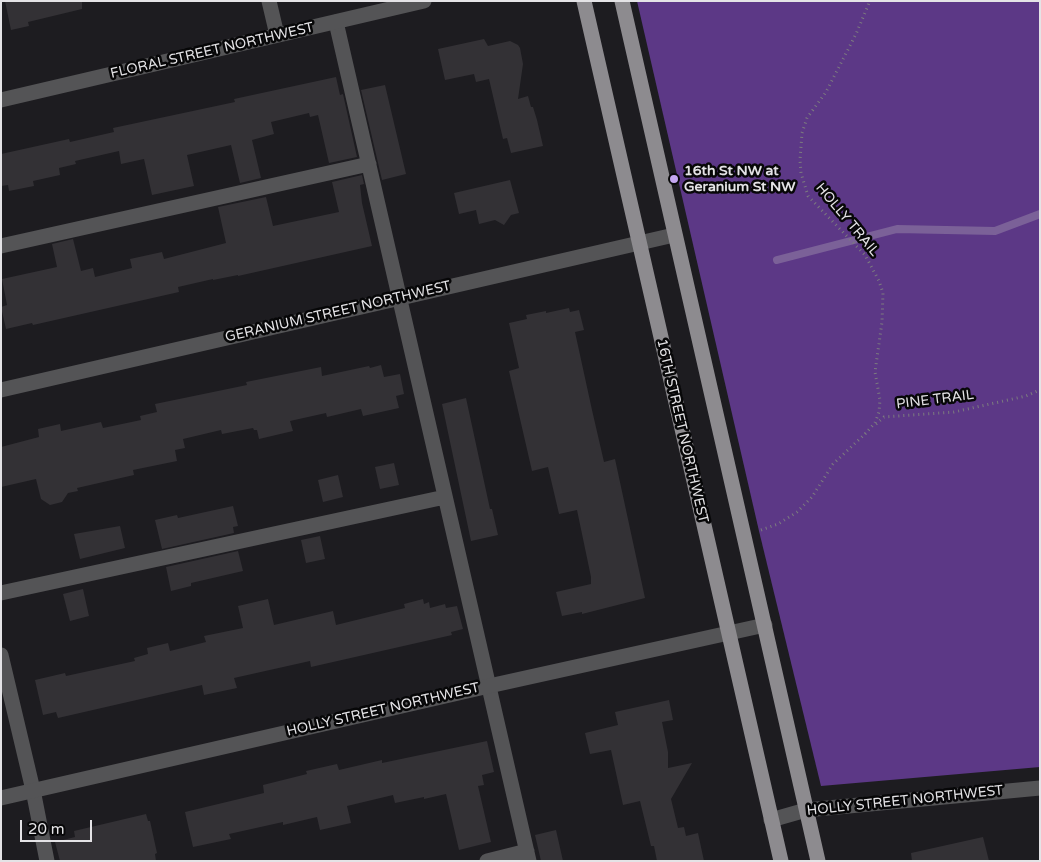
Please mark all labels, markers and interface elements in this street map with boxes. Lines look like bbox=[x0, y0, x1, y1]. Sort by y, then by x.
street label: FLORAL STREET NORTHWEST bbox=[109, 19, 315, 83]
place label: 16th St NW at Geranium St NW bbox=[684, 163, 795, 196]
marker: 16th St NW at Geranium St NW bbox=[668, 173, 680, 185]
street label: HOLLY TRAIL bbox=[812, 180, 882, 260]
street label: GERANIUM STREET NORTHWEST bbox=[224, 278, 452, 346]
street label: 16TH STREET NORTHWEST bbox=[653, 337, 711, 525]
street label: PINE TRAIL bbox=[895, 387, 975, 413]
street label: HOLLY STREET NORTHWEST bbox=[285, 680, 481, 740]
street label: HOLLY STREET NORTHWEST bbox=[806, 782, 1004, 820]
scale bar bbox=[22, 810, 95, 842]
text: 20 m bbox=[28, 820, 65, 838]

